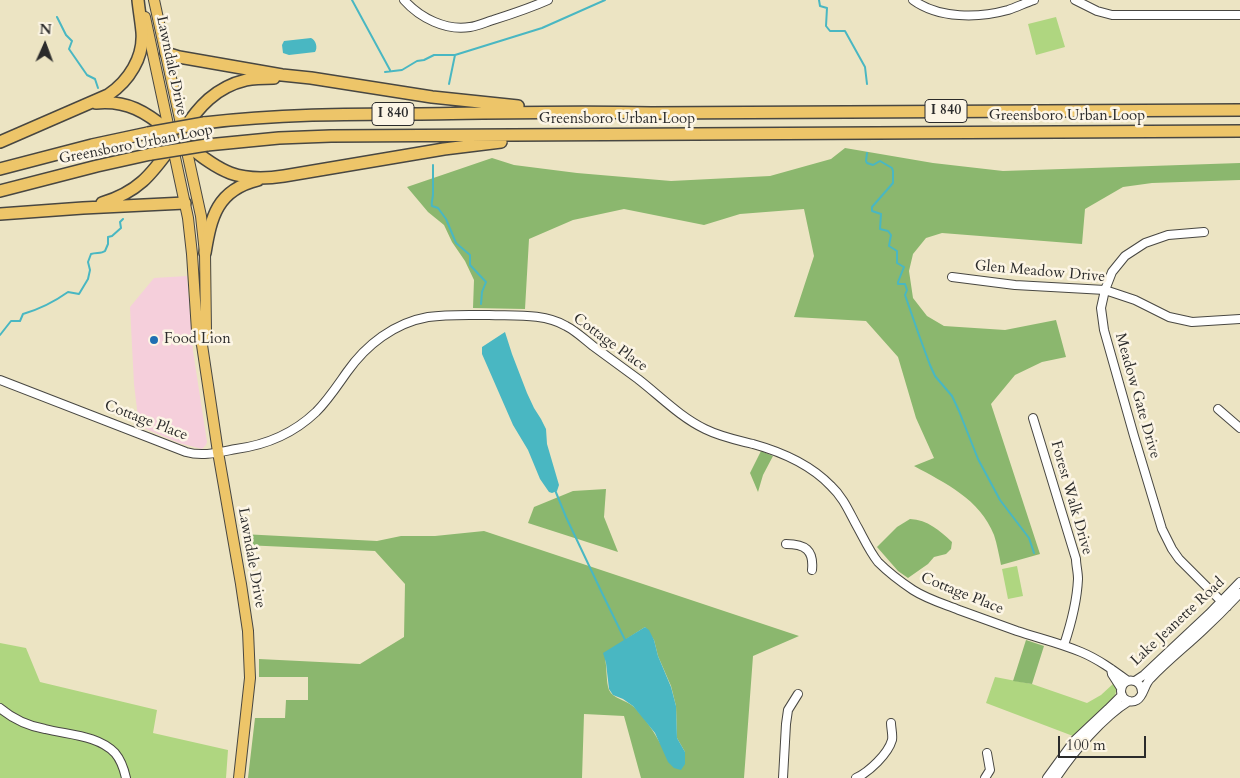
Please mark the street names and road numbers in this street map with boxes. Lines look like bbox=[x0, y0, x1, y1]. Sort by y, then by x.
street label: Lawndale Drive bbox=[152, 14, 190, 118]
road number: I 840 bbox=[925, 100, 967, 122]
road number: I 840 bbox=[372, 102, 414, 126]
street label: Greensboro Urban Loop bbox=[989, 108, 1145, 126]
street label: Greensboro Urban Loop bbox=[539, 111, 695, 129]
street label: Greensboro Urban Loop bbox=[58, 121, 214, 169]
street label: Glen Meadow Drive bbox=[974, 257, 1106, 287]
street label: Cottage Place bbox=[569, 310, 651, 376]
street label: Meadow Gate Drive bbox=[1110, 331, 1164, 461]
street label: Cottage Place bbox=[102, 397, 190, 445]
street label: Forest Walk Drive bbox=[1046, 439, 1096, 557]
street label: Lawndale Drive bbox=[233, 506, 269, 610]
street label: Cottage Place bbox=[918, 569, 1006, 619]
street label: Lake Jeanette Road bbox=[1127, 574, 1229, 670]

